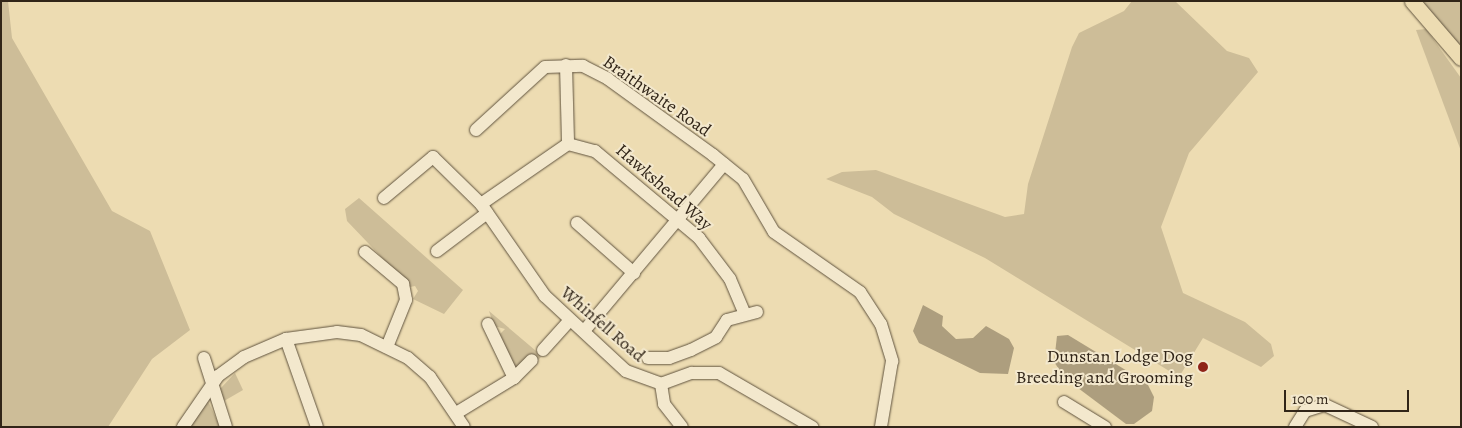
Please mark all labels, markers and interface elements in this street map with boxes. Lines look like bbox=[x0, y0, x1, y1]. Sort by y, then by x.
street label: Braithwaite Road bbox=[599, 51, 715, 141]
street label: Hawkshead Way bbox=[611, 139, 717, 235]
street label: Whinfell Road bbox=[556, 282, 650, 366]
place label: Dunstan Lodge Dog Breeding and Grooming bbox=[1016, 346, 1193, 388]
marker: Dunstan Lodge Dog Breeding and Grooming bbox=[1197, 361, 1209, 373]
scale bar bbox=[1287, 380, 1412, 412]
text: 100 m bbox=[1292, 389, 1329, 409]

